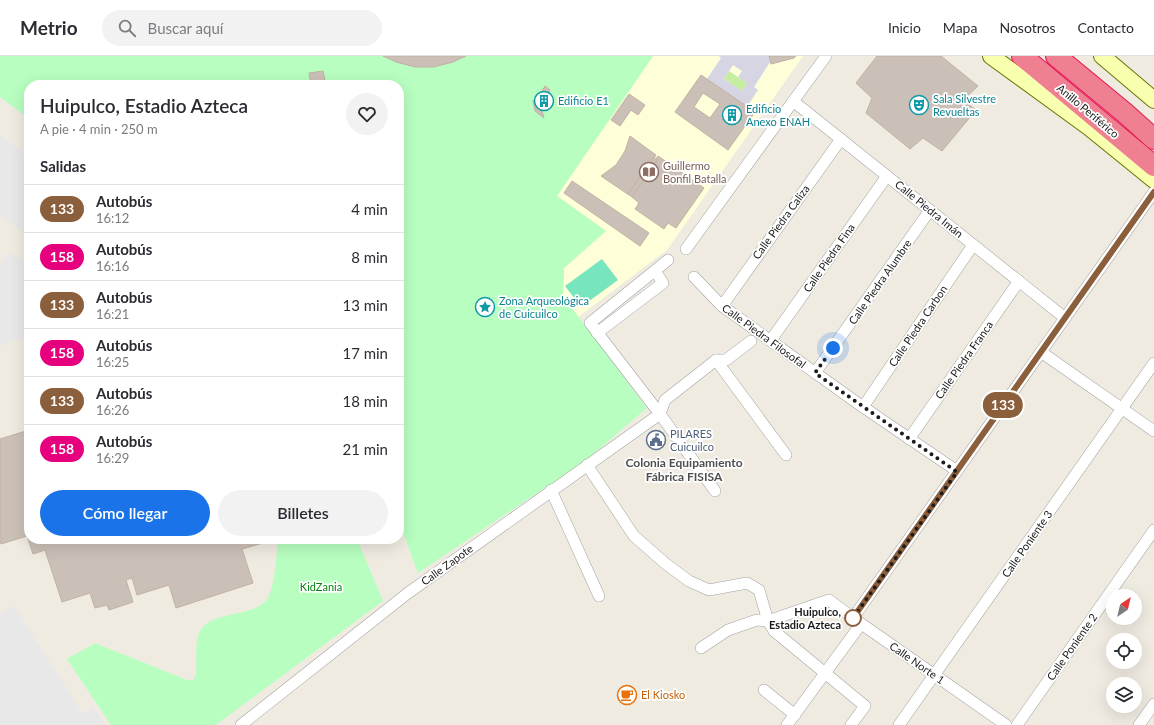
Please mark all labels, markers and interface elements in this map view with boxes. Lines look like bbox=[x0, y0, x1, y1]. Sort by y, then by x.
search box bbox=[102, 10, 382, 46]
text: Metrio bbox=[20, 16, 78, 39]
icon: search bbox=[116, 17, 138, 39]
text: Buscar aquí bbox=[148, 19, 223, 37]
text: Inicio bbox=[888, 19, 921, 36]
text: Mapa bbox=[943, 19, 977, 36]
text: Nosotros bbox=[999, 19, 1056, 36]
text: Contacto bbox=[1078, 19, 1134, 36]
street label: Anillo Periférico bbox=[1055, 81, 1122, 140]
building icon: Edificio E1 bbox=[533, 90, 555, 112]
place label: Sala Silvestre Revueltas bbox=[933, 92, 996, 118]
button: heart bbox=[346, 93, 388, 135]
text: Huipulco, Estadio Azteca bbox=[40, 94, 248, 117]
place label: Edificio E1 bbox=[558, 94, 609, 107]
theatre icon: Sala Silvestre Revueltas bbox=[908, 94, 930, 116]
place label: Edificio Anexo ENAH bbox=[746, 102, 810, 128]
building icon: Edificio Anexo ENAH bbox=[721, 104, 743, 126]
text: A pie · 4 min · 250 m bbox=[40, 121, 158, 137]
text: Salidas bbox=[40, 157, 86, 175]
place label: Guillermo Bonfil Batalla bbox=[663, 159, 727, 185]
library icon: Guillermo Bonfil Batalla bbox=[638, 161, 660, 183]
street label: Calle Piedra Imán bbox=[893, 177, 966, 240]
street label: Calle Piedra Caliza bbox=[749, 182, 812, 261]
text: Autobús bbox=[96, 192, 152, 210]
text: 133 bbox=[50, 200, 74, 217]
text: 4 min bbox=[351, 200, 388, 218]
text: 16:12 bbox=[96, 210, 129, 226]
street label: Calle Piedra Fina bbox=[800, 221, 857, 294]
street label: Calle Piedra Alumbre bbox=[845, 237, 914, 327]
text: Autobús bbox=[96, 240, 152, 258]
text: 158 bbox=[50, 248, 74, 265]
text: 8 min bbox=[351, 248, 388, 266]
text: 16:16 bbox=[96, 258, 129, 274]
street label: Calle Piedra Carbon bbox=[886, 283, 950, 369]
text: Autobús bbox=[96, 288, 152, 306]
place label: Zona Arqueológica de Cuicuilco bbox=[499, 294, 589, 320]
text: 133 bbox=[50, 296, 74, 313]
text: 13 min bbox=[342, 296, 388, 314]
place icon: Zona Arqueológica de Cuicuilco bbox=[474, 296, 496, 318]
street label: Calle Piedra Filosofal bbox=[720, 301, 809, 370]
text: 16:21 bbox=[96, 306, 129, 322]
street label: Calle Piedra Franca bbox=[932, 318, 995, 401]
text: Autobús bbox=[96, 336, 152, 354]
your location bbox=[823, 338, 843, 358]
text: 158 bbox=[50, 344, 74, 361]
text: 17 min bbox=[342, 344, 388, 362]
text: 16:25 bbox=[96, 354, 129, 370]
text: Autobús bbox=[96, 384, 152, 402]
text: 133 bbox=[50, 392, 74, 409]
text: 18 min bbox=[342, 392, 388, 410]
line badge: 133 bbox=[980, 392, 1026, 418]
text: 133 bbox=[991, 396, 1015, 413]
text: 16:26 bbox=[96, 402, 129, 418]
place label: PILARES Cuicuilco bbox=[670, 427, 714, 453]
public building icon: PILARES Cuicuilco bbox=[645, 429, 667, 451]
text: Autobús bbox=[96, 432, 152, 450]
text: 158 bbox=[50, 440, 74, 457]
text: 21 min bbox=[342, 440, 388, 458]
text: 16:29 bbox=[96, 450, 129, 466]
district label: Colonia Equipamiento Fábrica FISISA bbox=[625, 455, 743, 484]
button: Cómo llegar bbox=[40, 490, 210, 536]
button: Billetes bbox=[218, 490, 388, 536]
street label: Calle Poniente 3 bbox=[999, 508, 1055, 580]
street label: Calle Zapote bbox=[418, 541, 475, 588]
park label: KidZania bbox=[300, 580, 342, 593]
north arrow bbox=[1106, 589, 1142, 625]
map controls bbox=[1106, 589, 1142, 713]
place label: Huipulco, Estadio Azteca bbox=[769, 605, 841, 631]
marker: Huipulco, Estadio Azteca bbox=[844, 609, 862, 627]
street label: Calle Poniente 2 bbox=[1044, 611, 1100, 683]
button: locate bbox=[1106, 633, 1142, 669]
street label: Calle Norte 1 bbox=[887, 639, 947, 686]
button: layers bbox=[1106, 677, 1142, 713]
cafe icon: El Kiosko bbox=[616, 684, 638, 706]
place label: El Kiosko bbox=[641, 688, 685, 701]

